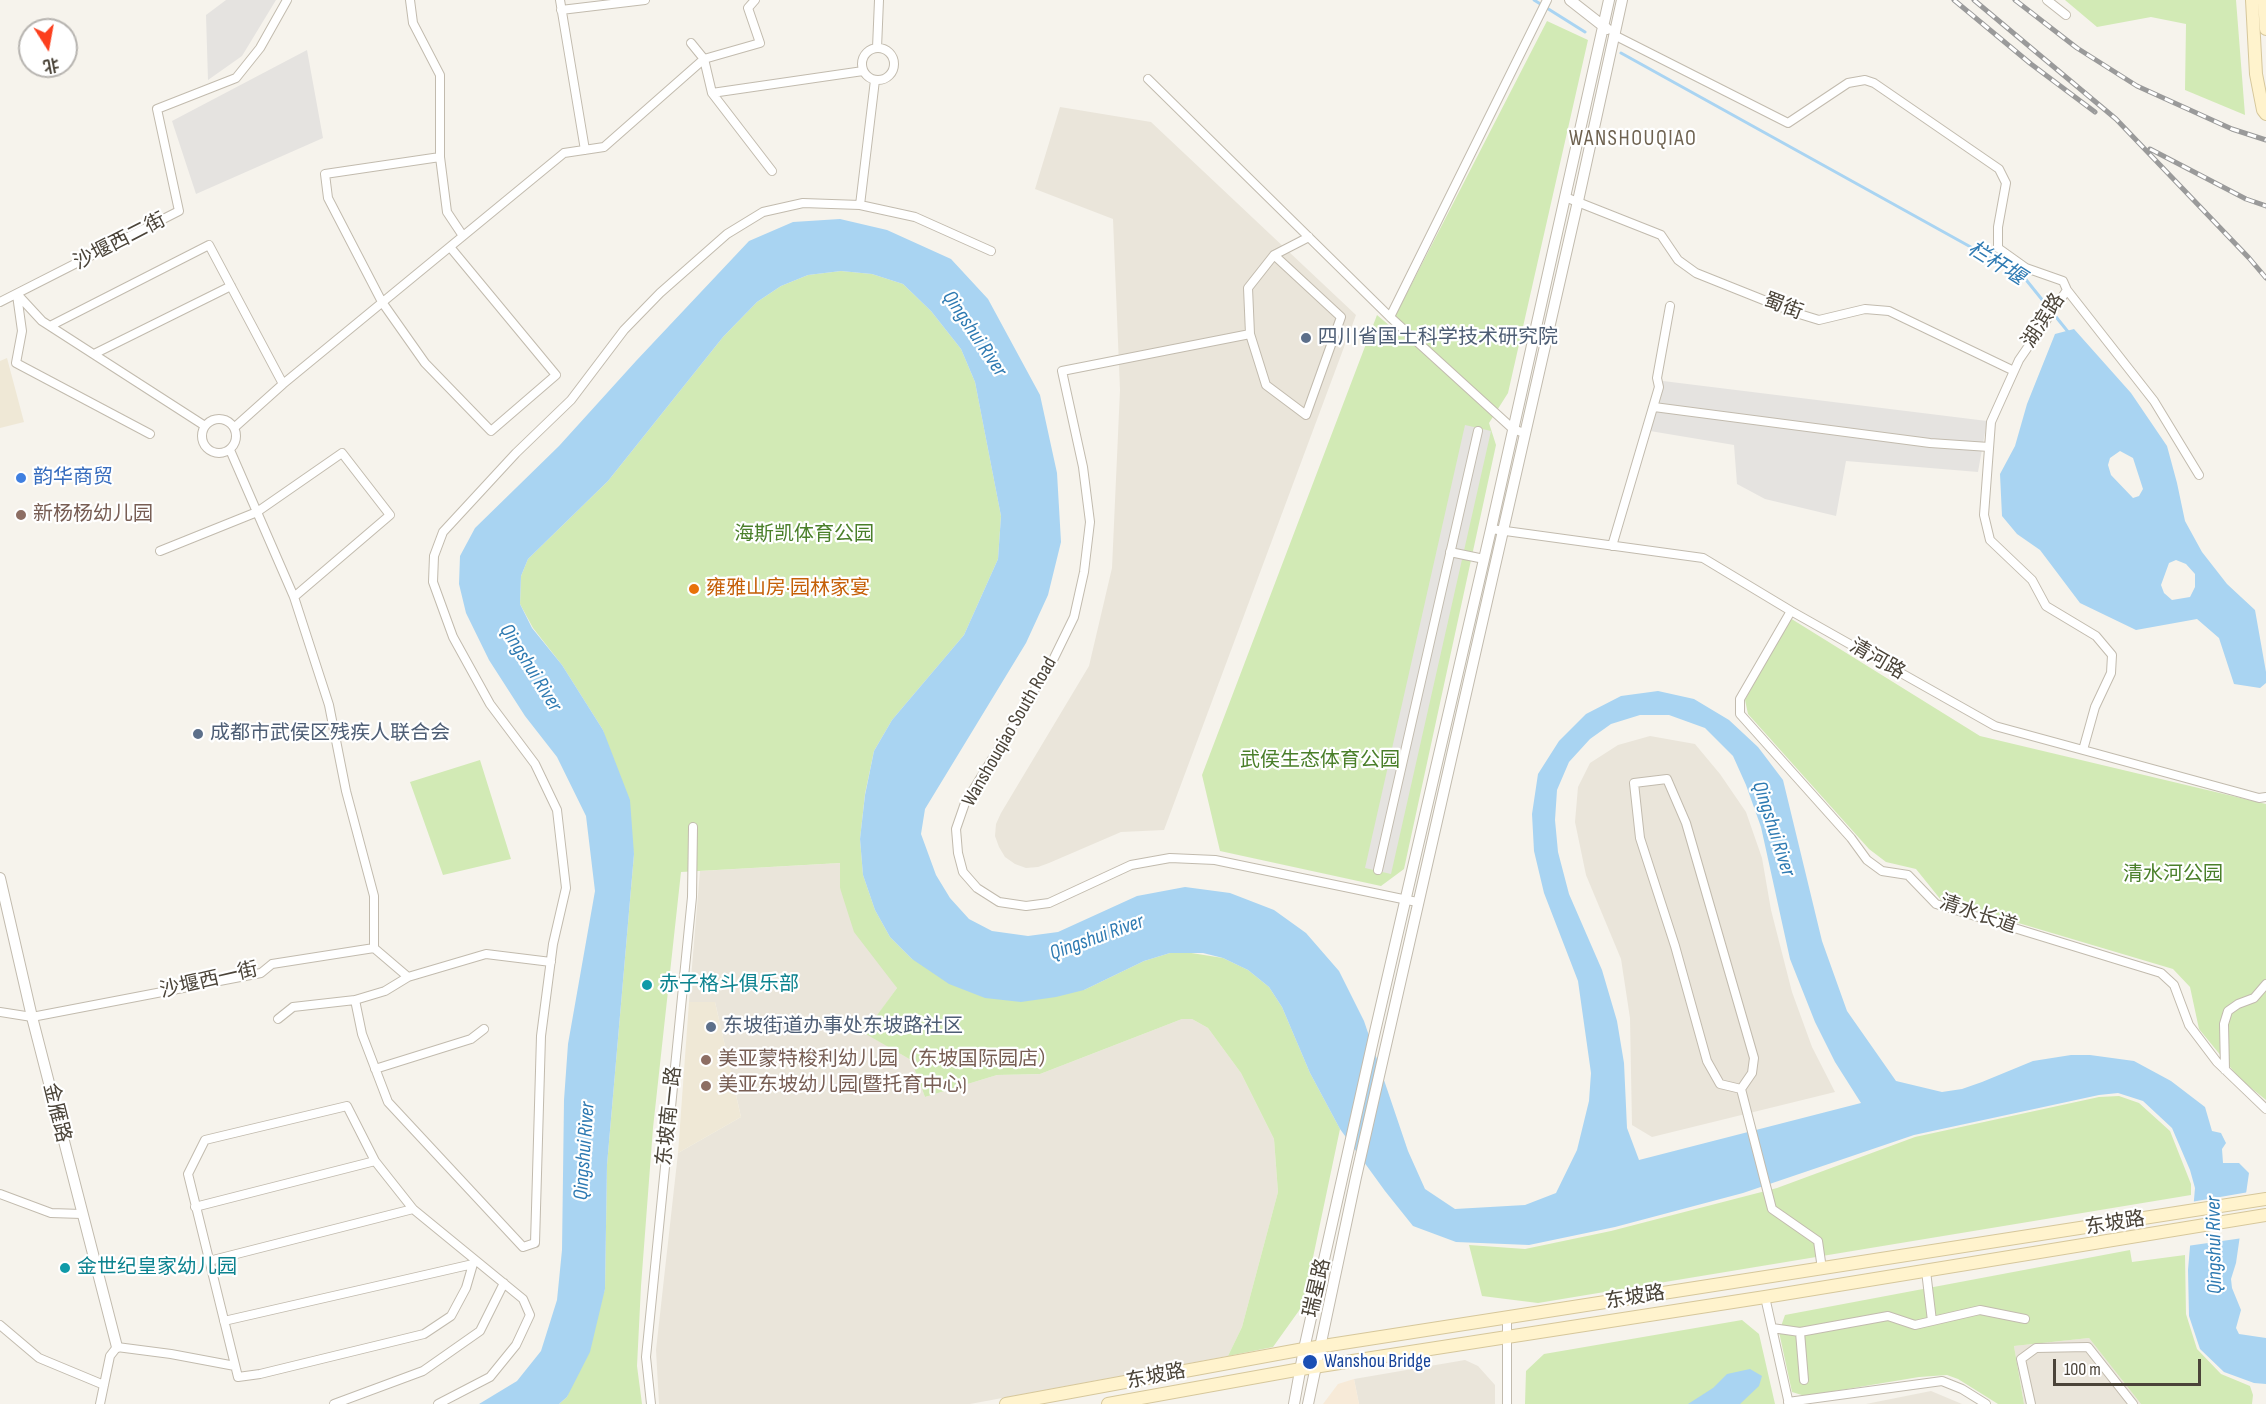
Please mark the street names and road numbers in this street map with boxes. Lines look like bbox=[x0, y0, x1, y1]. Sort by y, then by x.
street label: 沙堰西二街 bbox=[70, 209, 170, 275]
street label: 蜀街 bbox=[1760, 289, 1806, 325]
street label: 湖滨路 bbox=[2018, 289, 2070, 353]
street label: 清河路 bbox=[1845, 635, 1909, 685]
street label: Wanshouqiao South Road bbox=[957, 653, 1063, 811]
street label: 清水长道 bbox=[1936, 891, 2020, 939]
street label: 沙堰西一街 bbox=[158, 958, 260, 1004]
street label: 东坡南一路 bbox=[653, 1065, 687, 1167]
street label: 金雁路 bbox=[37, 1081, 75, 1145]
street label: 东坡路 bbox=[2083, 1207, 2147, 1241]
street label: 瑞星路 bbox=[1300, 1256, 1336, 1320]
street label: 东坡路 bbox=[1603, 1281, 1667, 1315]
street label: 东坡路 bbox=[1124, 1359, 1188, 1395]

